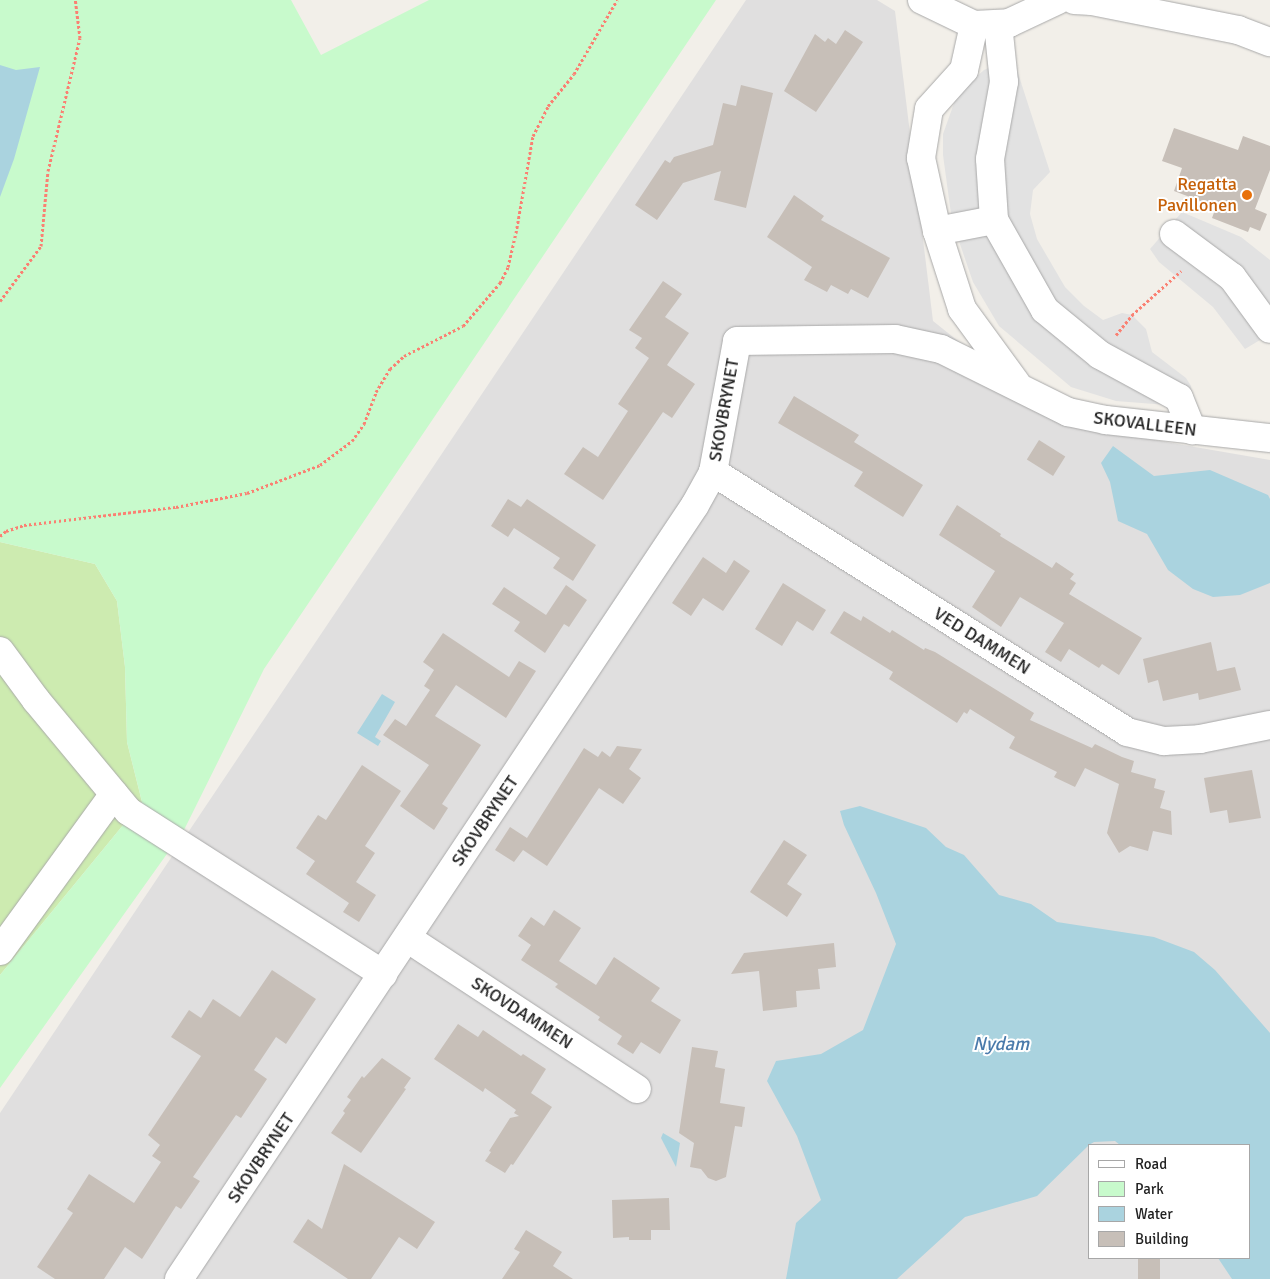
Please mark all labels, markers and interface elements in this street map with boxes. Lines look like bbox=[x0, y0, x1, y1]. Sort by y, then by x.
place label: Regatta Pavillonen bbox=[1157, 174, 1237, 216]
marker: Regatta Pavillonen bbox=[1241, 189, 1253, 201]
street label: SKOVBRYNET bbox=[704, 357, 744, 463]
street label: SKOVALLEEN bbox=[1092, 407, 1198, 441]
street label: VED DAMMEN bbox=[930, 603, 1034, 679]
street label: SKOVBRYNET bbox=[447, 772, 523, 870]
street label: SKOVDAMMEN bbox=[467, 972, 577, 1054]
water label: Nydam bbox=[973, 1034, 1029, 1056]
street label: SKOVBRYNET bbox=[223, 1109, 299, 1207]
legend bbox=[1088, 1144, 1250, 1259]
text: Road bbox=[1135, 1155, 1167, 1173]
text: Park bbox=[1135, 1180, 1164, 1198]
text: Water bbox=[1135, 1205, 1173, 1223]
text: Building bbox=[1135, 1230, 1189, 1248]

